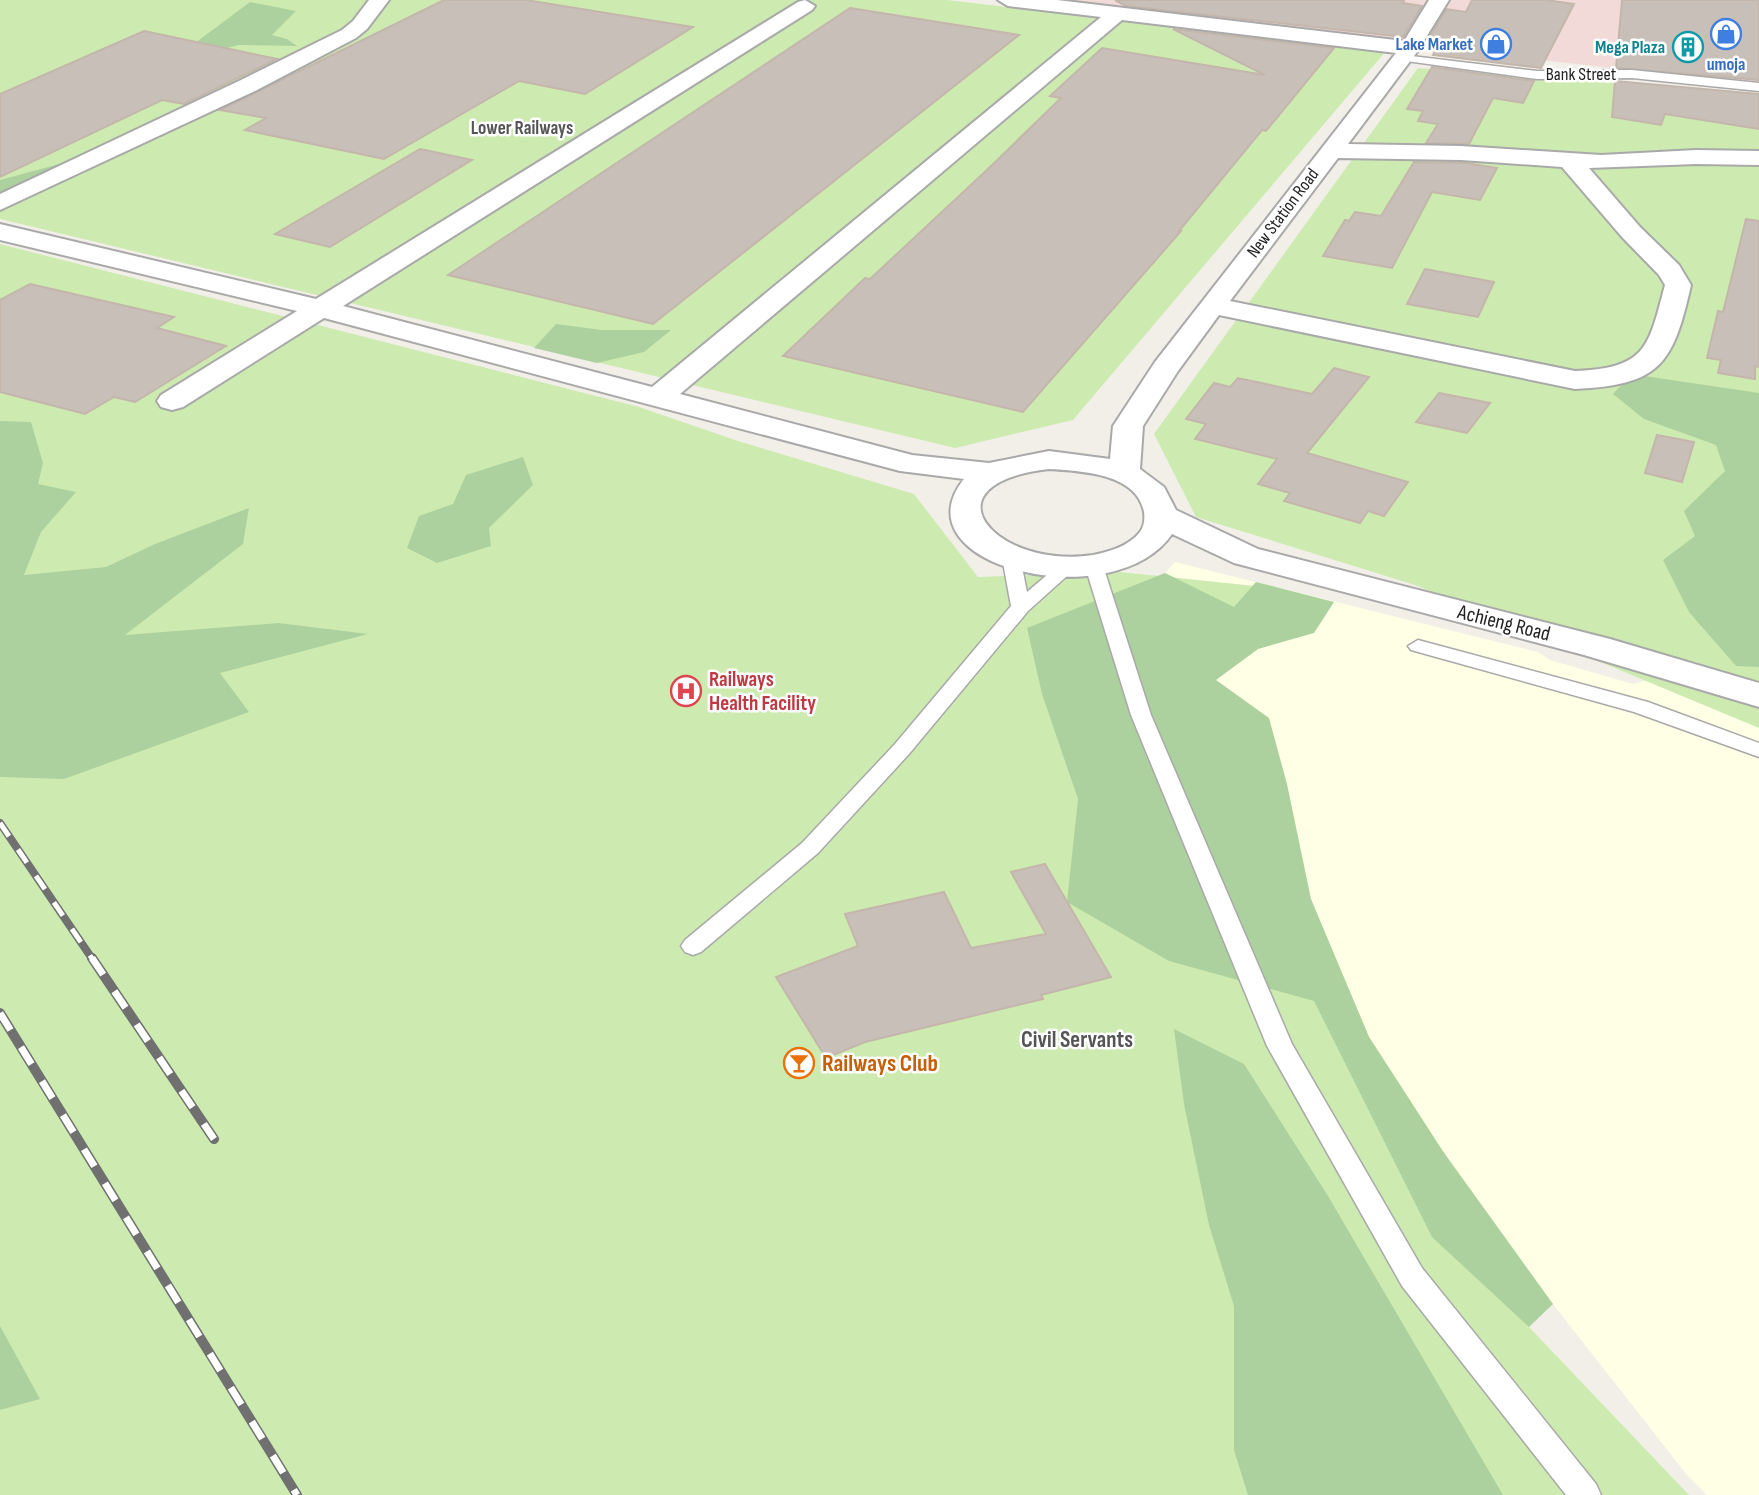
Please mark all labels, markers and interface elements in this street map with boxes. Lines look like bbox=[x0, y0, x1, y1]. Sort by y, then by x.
shop icon: umoja bbox=[1709, 17, 1743, 51]
shop icon: Lake Market bbox=[1479, 27, 1513, 61]
building icon: Mega Plaza bbox=[1671, 30, 1705, 64]
place label: Lake Market bbox=[1396, 34, 1473, 55]
place label: Mega Plaza bbox=[1595, 37, 1665, 58]
place label: umoja bbox=[1707, 54, 1745, 75]
street label: Bank Street bbox=[1546, 64, 1617, 85]
district label: Lower Railways bbox=[471, 117, 573, 140]
street label: New Station Road bbox=[1243, 164, 1323, 262]
street label: Achieng Road bbox=[1454, 599, 1553, 647]
place label: Railways Health Facility bbox=[709, 667, 816, 716]
hospital icon: Railways Health Facility bbox=[669, 674, 703, 708]
district label: Civil Servants bbox=[1021, 1026, 1133, 1054]
bar icon: Railways Club bbox=[782, 1046, 816, 1080]
place label: Railways Club bbox=[822, 1049, 938, 1078]

